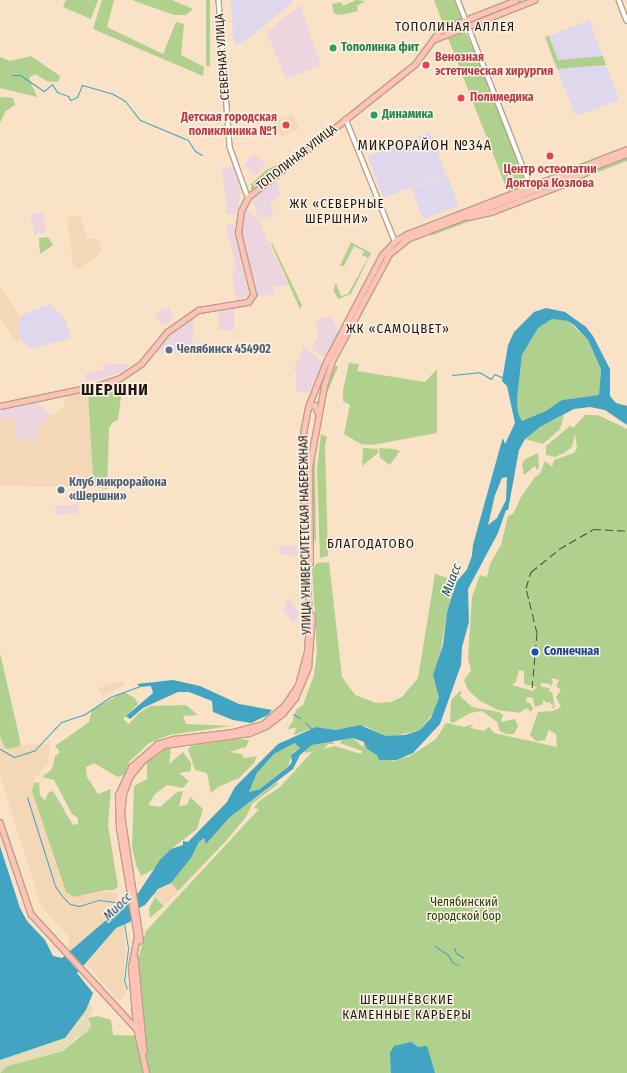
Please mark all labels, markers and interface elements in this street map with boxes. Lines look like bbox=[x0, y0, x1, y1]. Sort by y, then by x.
street label: СЕВЕРНАЯ УЛИЦА bbox=[213, 13, 233, 101]
district label: ТОПОЛИНАЯ АЛЛЕЯ bbox=[395, 19, 515, 35]
place label: Тополинка фит bbox=[341, 41, 419, 55]
marker: Тополинка фит bbox=[328, 43, 338, 53]
place label: Венозная эстетическая хирургия bbox=[435, 51, 553, 79]
marker: Венозная эстетическая хирургия bbox=[420, 59, 432, 71]
place label: Полимедика bbox=[470, 91, 534, 105]
marker: Полимедика bbox=[455, 92, 467, 104]
place label: Динамика bbox=[382, 108, 433, 122]
marker: Динамика bbox=[369, 110, 379, 120]
place label: Детская городская поликлиника №1 bbox=[181, 111, 277, 139]
marker: Детская городская поликлиника №1 bbox=[280, 119, 292, 131]
street label: ТОПОЛИНАЯ УЛИЦА bbox=[254, 122, 340, 194]
district label: МИКРОРАЙОН №34А bbox=[358, 138, 492, 154]
marker: Центр остеопатии Доктора Козлова bbox=[544, 150, 556, 162]
place label: Центр остеопатии Доктора Козлова bbox=[503, 163, 597, 191]
district label: ЖК «СЕВЕРНЫЕ ШЕРШНИ» bbox=[290, 197, 384, 228]
district label: ЖК «САМОЦВЕТ» bbox=[346, 321, 450, 337]
place label: Челябинск 454902 bbox=[177, 343, 271, 357]
marker: Челябинск 454902 bbox=[164, 345, 174, 355]
district label: ШЕРШНИ bbox=[81, 380, 149, 400]
street label: УЛИЦА УНИВЕРСИТЕТСКАЯ НАБЕРЕЖНАЯ bbox=[297, 435, 315, 635]
place label: Клуб микрорайона «Шершни» bbox=[69, 476, 167, 504]
marker: Клуб микрорайона «Шершни» bbox=[56, 485, 66, 495]
district label: БЛАГОДАТОВО bbox=[327, 536, 415, 552]
water label: Миасс bbox=[439, 562, 465, 598]
place label: Солнечная bbox=[544, 645, 599, 659]
marker: Солнечная bbox=[529, 646, 541, 658]
water label: Миасс bbox=[101, 890, 135, 924]
park label: Челябинский городской бор bbox=[427, 896, 501, 924]
district label: ШЕРШНЁВСКИЕ КАМЕННЫЕ КАРЬЕРЫ bbox=[342, 993, 472, 1024]

